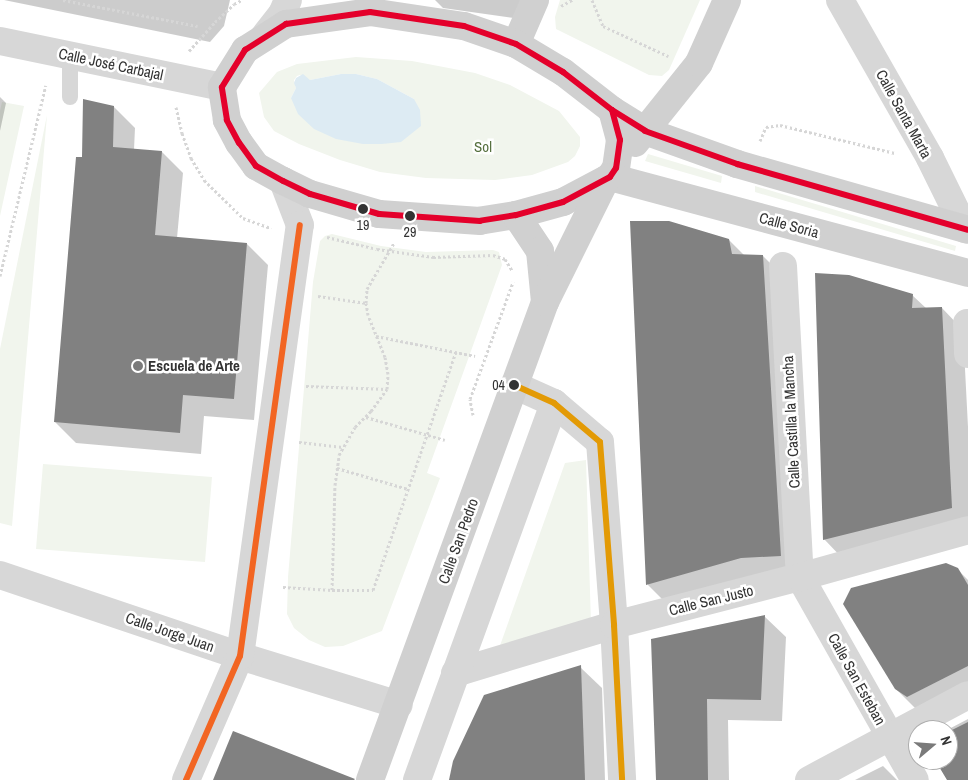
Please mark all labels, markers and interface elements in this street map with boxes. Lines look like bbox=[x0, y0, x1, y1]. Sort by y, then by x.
street label: Calle José Carbajal bbox=[57, 44, 165, 84]
street label: Calle Santa Marta bbox=[872, 67, 936, 161]
park label: Sol bbox=[474, 138, 492, 156]
marker: 19 bbox=[358, 204, 368, 214]
street label: Calle Soria bbox=[757, 208, 821, 242]
marker: 29 bbox=[405, 211, 415, 221]
place label: 19 bbox=[357, 217, 369, 233]
place label: 29 bbox=[404, 224, 416, 240]
street label: Calle Castilla la Mancha bbox=[779, 355, 803, 489]
place label: Escuela de Arte bbox=[148, 357, 240, 375]
marker: Escuela de Arte bbox=[132, 360, 144, 372]
place label: 04 bbox=[492, 377, 505, 393]
marker: 04 bbox=[509, 380, 519, 390]
street label: Calle San Pedro bbox=[434, 496, 482, 586]
street label: Calle San Justo bbox=[667, 581, 755, 619]
street label: Calle Jorge Juan bbox=[123, 608, 217, 656]
street label: Calle San Esteban bbox=[824, 630, 890, 728]
north arrow bbox=[908, 720, 958, 770]
text: N bbox=[936, 734, 956, 747]

